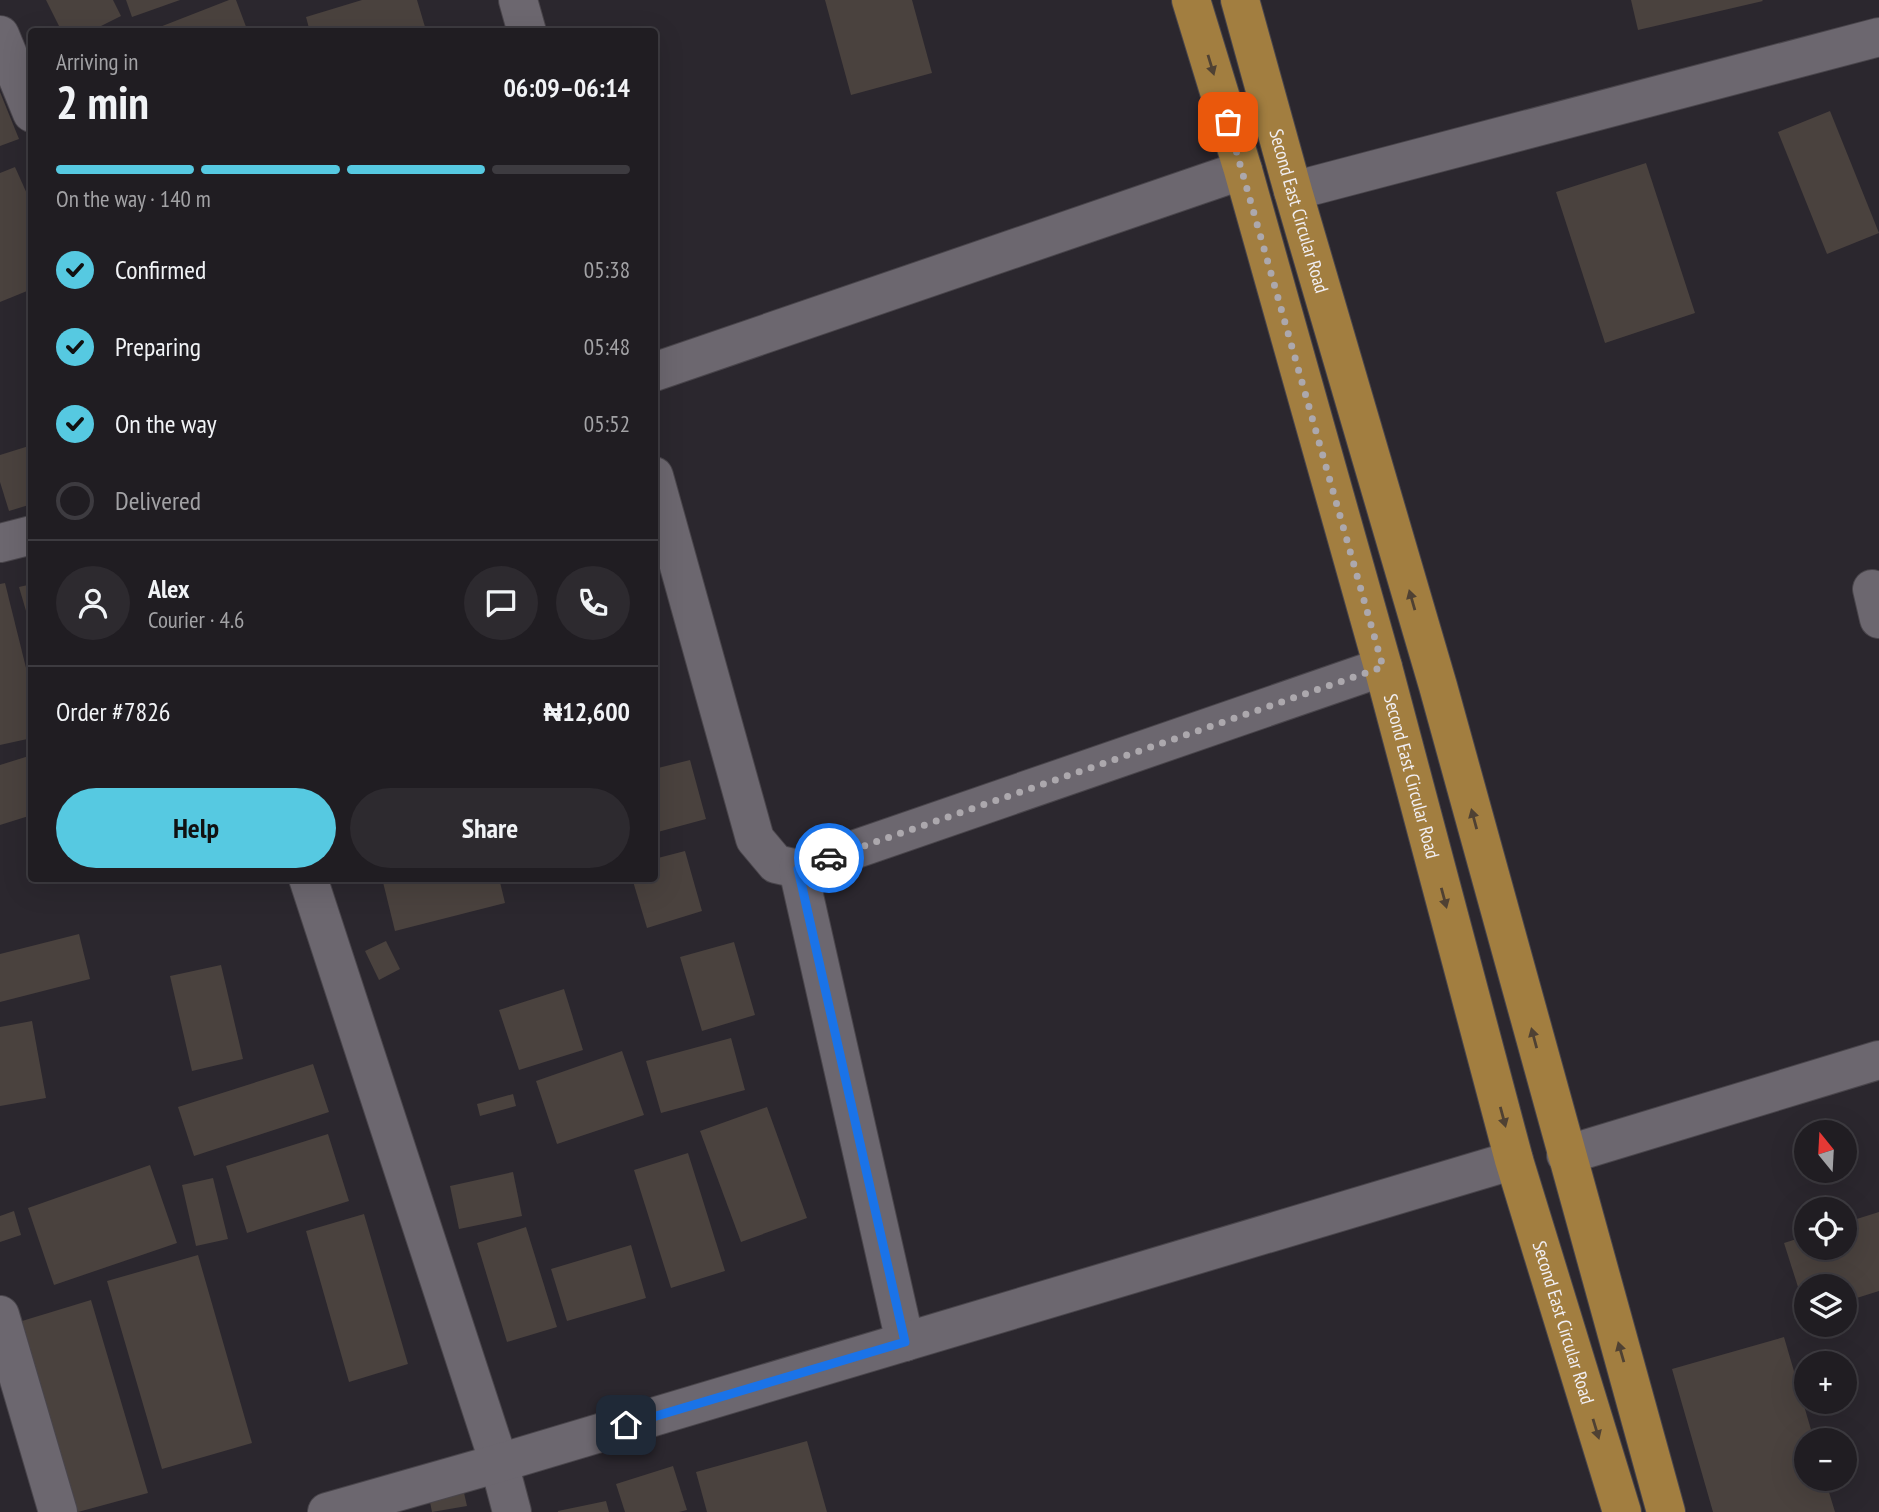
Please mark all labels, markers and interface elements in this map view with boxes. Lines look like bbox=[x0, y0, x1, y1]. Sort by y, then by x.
text: Arriving in bbox=[56, 47, 138, 76]
one-way arrow bbox=[1206, 55, 1216, 76]
text: 06:09–06:14 bbox=[503, 71, 630, 104]
text: 2 min bbox=[56, 72, 149, 132]
pin bbox=[1198, 92, 1258, 152]
icon: bag bbox=[1209, 103, 1247, 141]
street label: Second East Circular Road bbox=[1264, 126, 1334, 296]
text: On the way · 140 m bbox=[56, 184, 211, 213]
icon: check bbox=[56, 251, 94, 289]
text: Confirmed bbox=[115, 253, 206, 286]
text: 05:38 bbox=[584, 255, 630, 284]
icon: check bbox=[56, 328, 94, 366]
text: Preparing bbox=[115, 330, 201, 363]
text: 05:48 bbox=[584, 332, 630, 361]
icon: check bbox=[56, 405, 94, 443]
text: On the way bbox=[115, 407, 217, 440]
text: 05:52 bbox=[584, 409, 630, 438]
text: Delivered bbox=[115, 484, 201, 517]
button: person bbox=[56, 566, 130, 640]
button: chat bbox=[464, 566, 538, 640]
button: phone bbox=[556, 566, 630, 640]
text: Alex bbox=[148, 572, 189, 605]
one-way arrow bbox=[1407, 589, 1417, 610]
text: Courier · 4.6 bbox=[148, 605, 244, 634]
street label: Second East Circular Road bbox=[1379, 691, 1445, 861]
text: Order #7826 bbox=[56, 695, 171, 728]
text: ₦12,600 bbox=[543, 695, 630, 728]
button: Help bbox=[56, 788, 336, 868]
button: Share bbox=[350, 788, 630, 868]
one-way arrow bbox=[1468, 808, 1479, 830]
courier bbox=[794, 823, 864, 893]
icon: car bbox=[810, 839, 848, 877]
one-way arrow bbox=[1439, 887, 1450, 909]
one-way arrow bbox=[1528, 1027, 1539, 1049]
one-way arrow bbox=[1498, 1107, 1509, 1129]
north arrow bbox=[1794, 1120, 1857, 1183]
map controls bbox=[1794, 1120, 1857, 1491]
button: locate bbox=[1794, 1197, 1857, 1260]
street label: Second East Circular Road bbox=[1527, 1238, 1600, 1407]
button: layers bbox=[1794, 1274, 1857, 1337]
one-way arrow bbox=[1615, 1341, 1626, 1363]
button: + bbox=[1794, 1351, 1857, 1414]
pin bbox=[596, 1395, 656, 1455]
icon: home bbox=[607, 1406, 645, 1444]
one-way arrow bbox=[1592, 1419, 1602, 1440]
button: − bbox=[1794, 1428, 1857, 1491]

